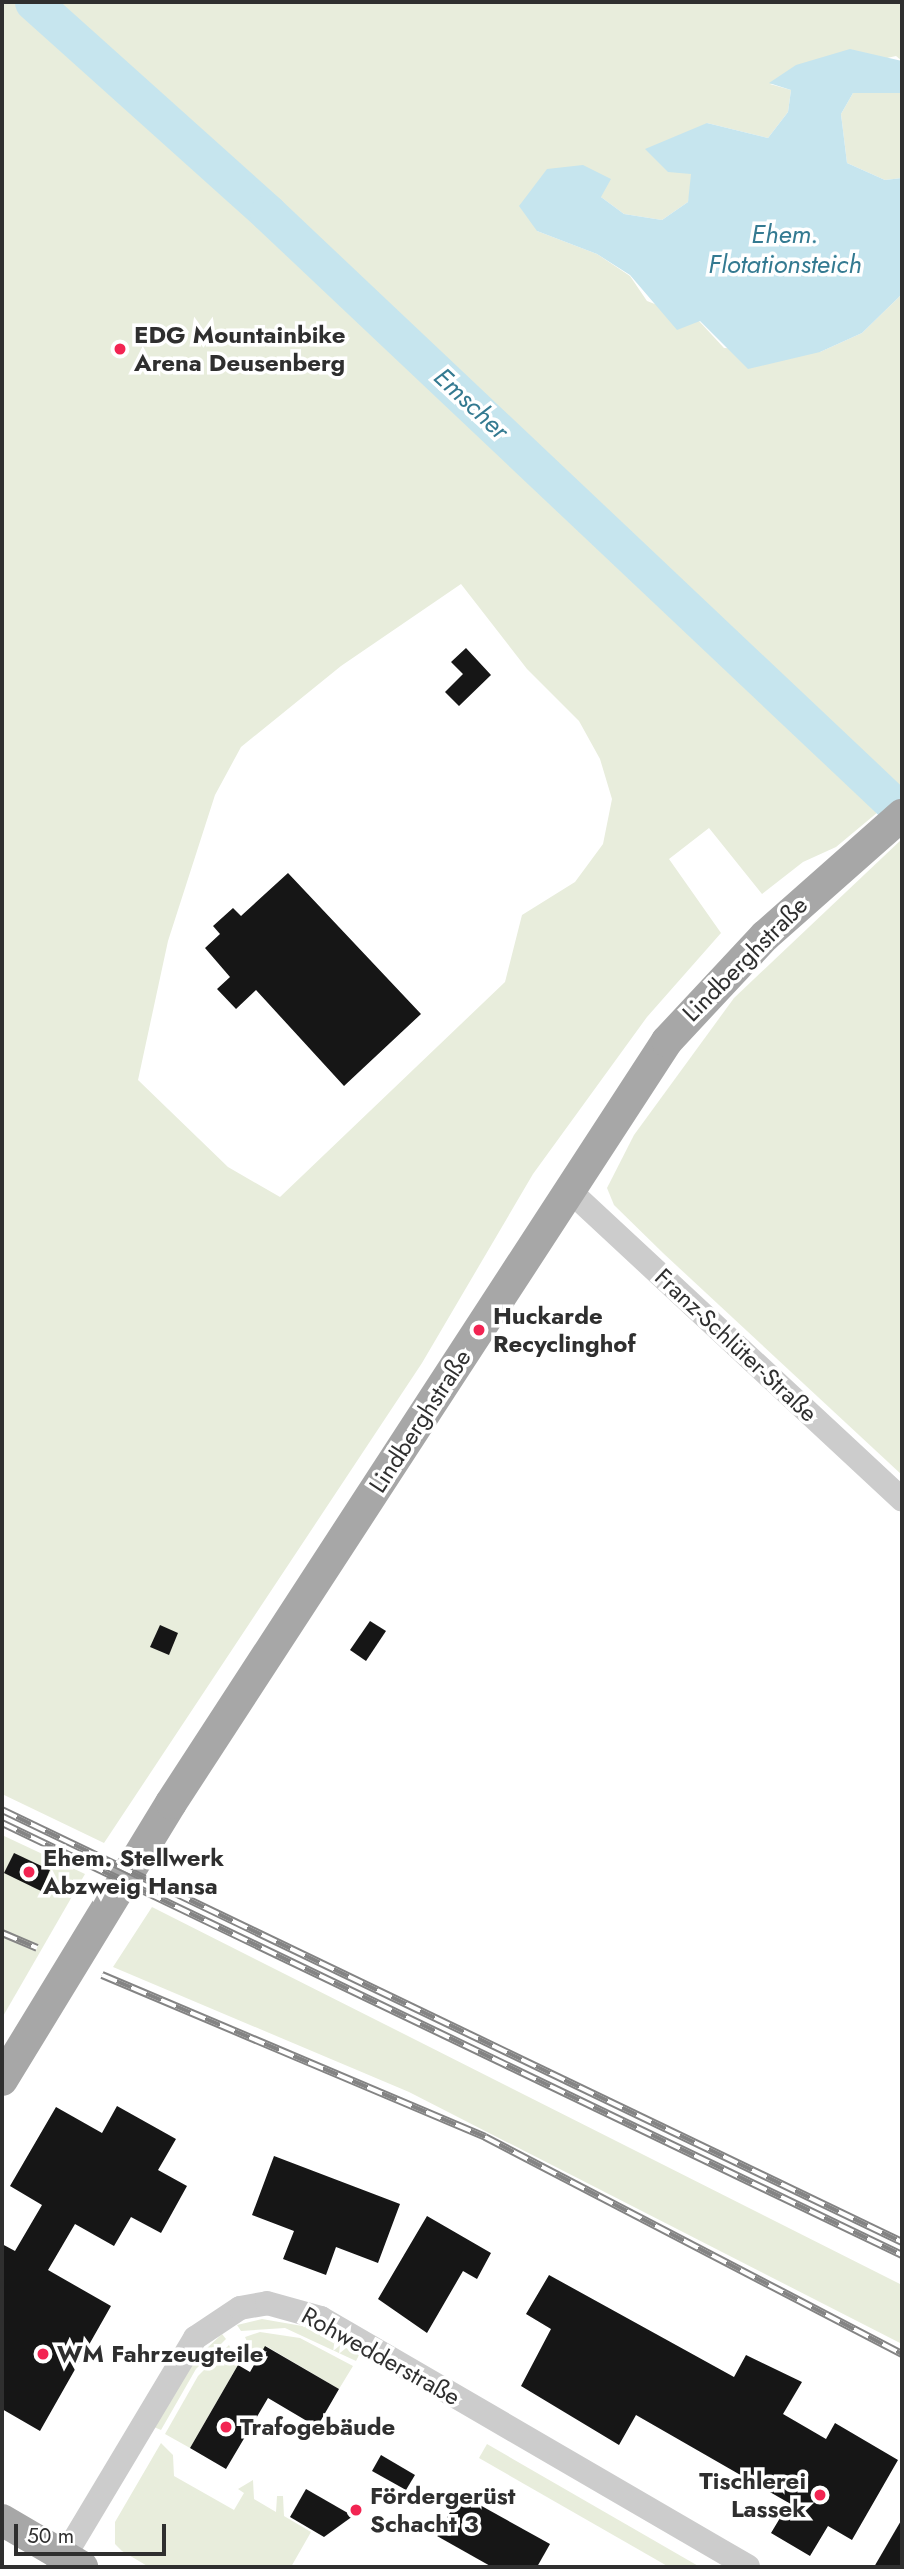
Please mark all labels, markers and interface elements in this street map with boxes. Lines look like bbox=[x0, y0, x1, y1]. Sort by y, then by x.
water label: Ehem. Flotationsteich bbox=[708, 219, 862, 280]
place label: EDG Mountainbike Arena Deusenberg bbox=[134, 321, 346, 377]
marker: EDG Mountainbike Arena Deusenberg bbox=[112, 341, 128, 357]
water label: Emscher bbox=[427, 362, 515, 446]
street label: Lindberghstraße bbox=[677, 891, 813, 1027]
street label: Franz-Schlüter-Straße bbox=[649, 1262, 823, 1428]
place label: Huckarde Recyclinghof bbox=[493, 1302, 636, 1358]
marker: Huckarde Recyclinghof bbox=[471, 1322, 487, 1338]
street label: Lindberghstraße bbox=[363, 1344, 477, 1498]
place label: Ehem. Stellwerk Abzweig Hansa bbox=[43, 1844, 224, 1900]
marker: Ehem. Stellwerk Abzweig Hansa bbox=[21, 1864, 37, 1880]
street label: Rohwedderstraße bbox=[297, 2301, 465, 2411]
place label: WM Fahrzeugteile bbox=[57, 2340, 263, 2368]
marker: WM Fahrzeugteile bbox=[35, 2346, 51, 2362]
place label: Trafogebäude bbox=[240, 2413, 395, 2441]
marker: Trafogebäude bbox=[218, 2419, 234, 2435]
place label: Tischlerei Lassek bbox=[699, 2467, 806, 2523]
place label: Fördergerüst Schacht 3 bbox=[370, 2482, 515, 2538]
marker: Tischlerei Lassek bbox=[812, 2487, 828, 2503]
marker: Fördergerüst Schacht 3 bbox=[348, 2502, 364, 2518]
scale bar bbox=[18, 2510, 170, 2554]
text: 50 m bbox=[27, 2521, 74, 2551]

